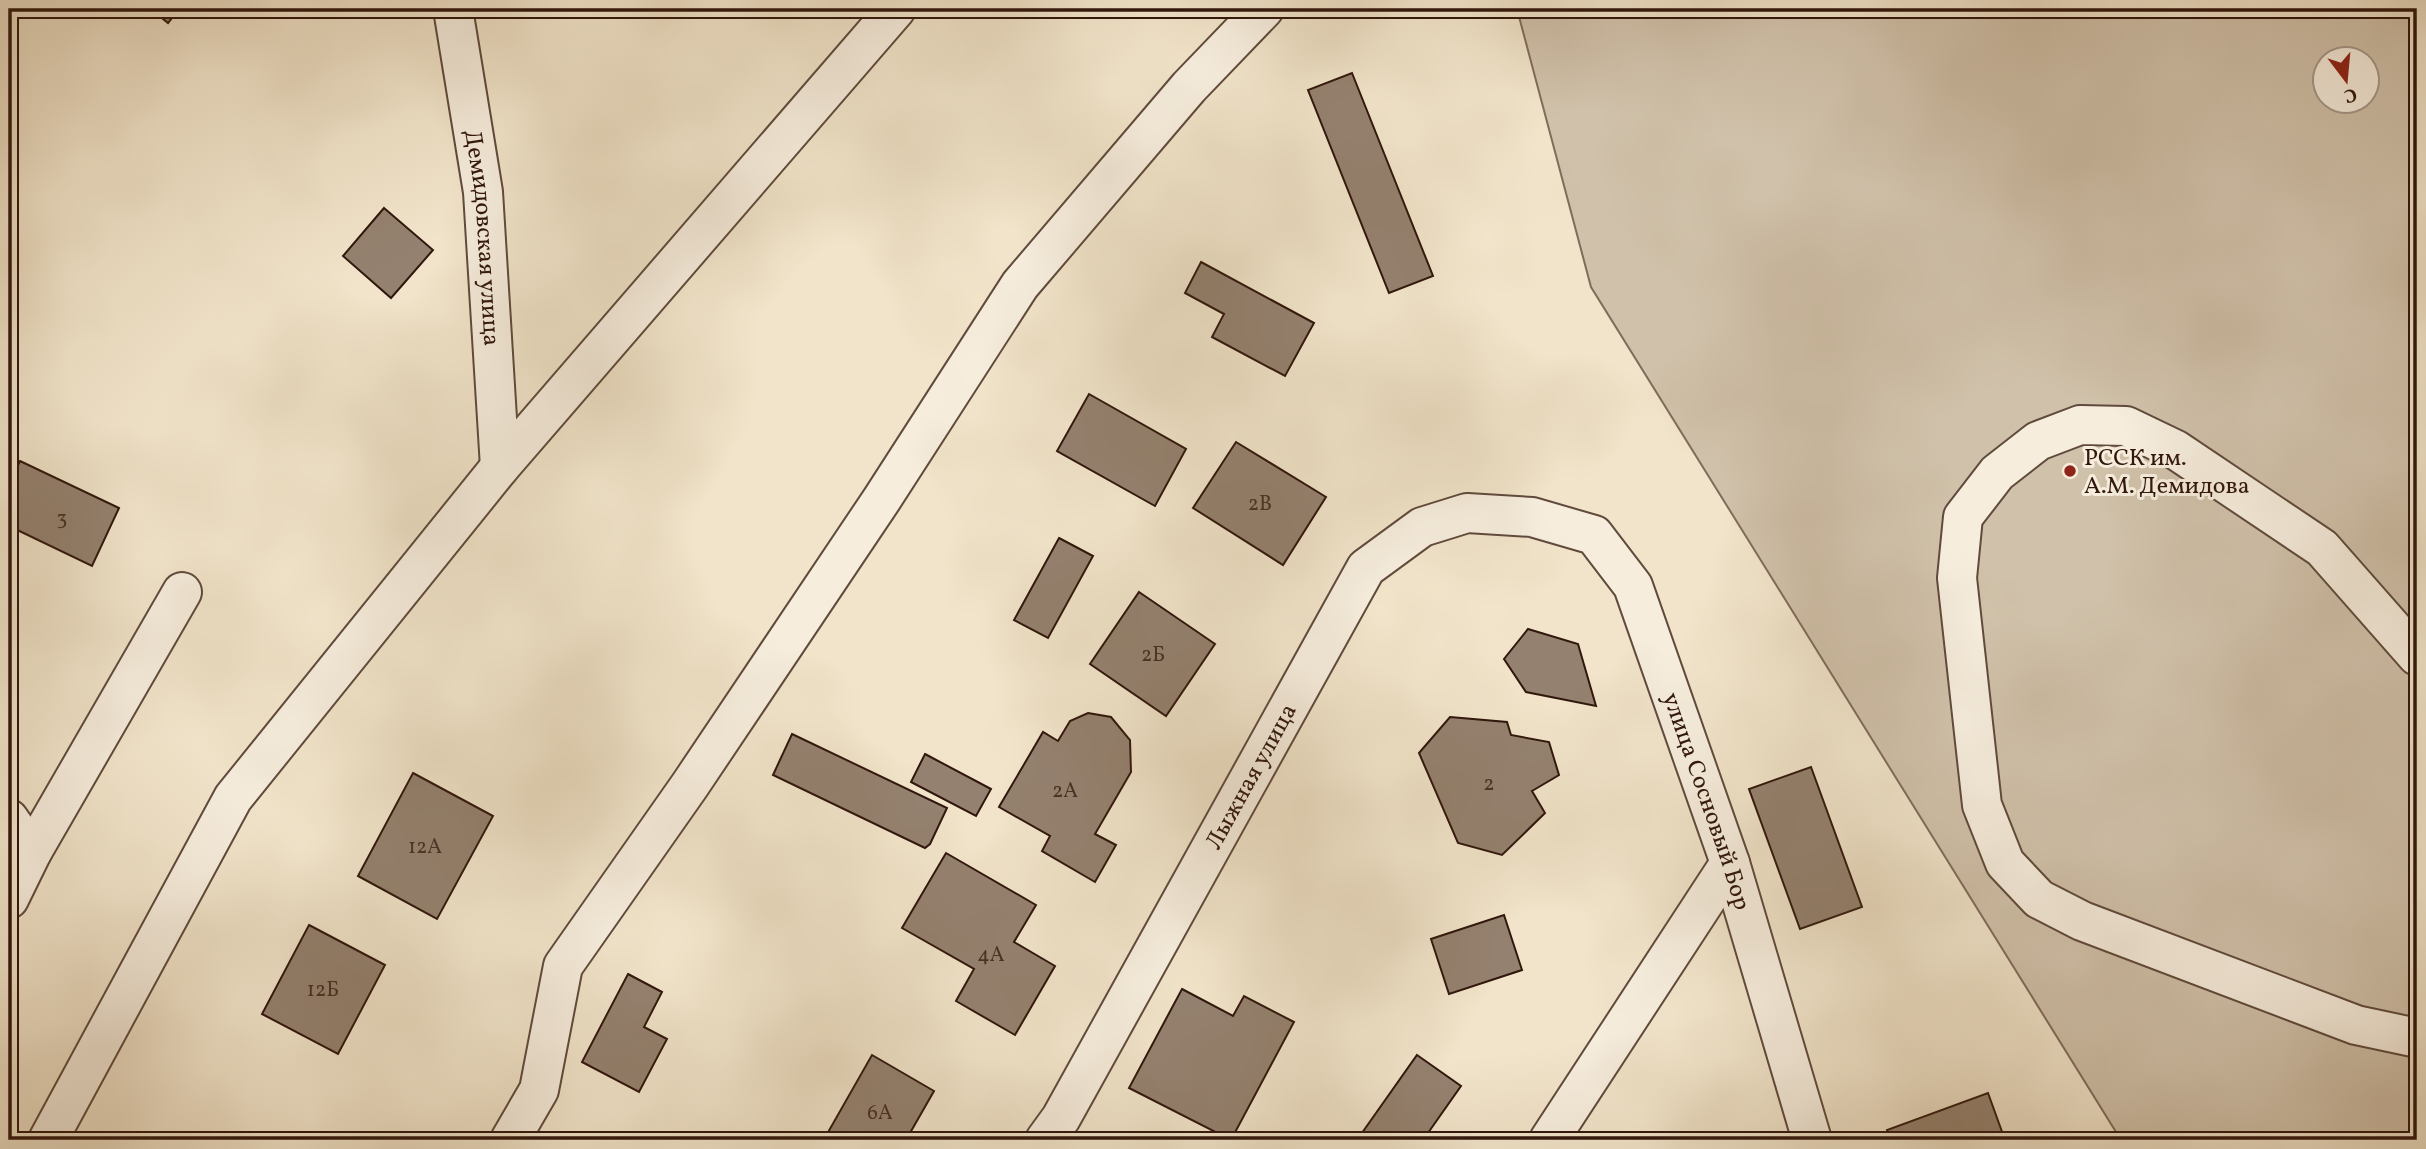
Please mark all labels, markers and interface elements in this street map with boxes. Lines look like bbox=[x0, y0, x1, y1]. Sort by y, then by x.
north arrow bbox=[2310, 46, 2380, 116]
text: С bbox=[2341, 80, 2360, 109]
street label: Демидовская улица bbox=[454, 127, 507, 347]
place label: РССК им. А.М. Демидова bbox=[2084, 442, 2250, 504]
marker: РССК им. А.М. Демидова bbox=[2062, 463, 2078, 479]
house number: 2В bbox=[1248, 490, 1272, 519]
house number: 3 bbox=[57, 504, 67, 533]
house number: 2Б bbox=[1141, 641, 1165, 670]
street label: улица Сосновый Бор bbox=[1653, 688, 1758, 914]
street label: Лыжная улица bbox=[1198, 698, 1306, 856]
house number: 2 bbox=[1483, 770, 1495, 799]
house number: 2А bbox=[1052, 777, 1078, 806]
house number: 12А bbox=[408, 833, 442, 862]
house number: 4А bbox=[977, 941, 1005, 970]
house number: 12Б bbox=[307, 976, 339, 1005]
house number: 6А bbox=[867, 1099, 893, 1128]

